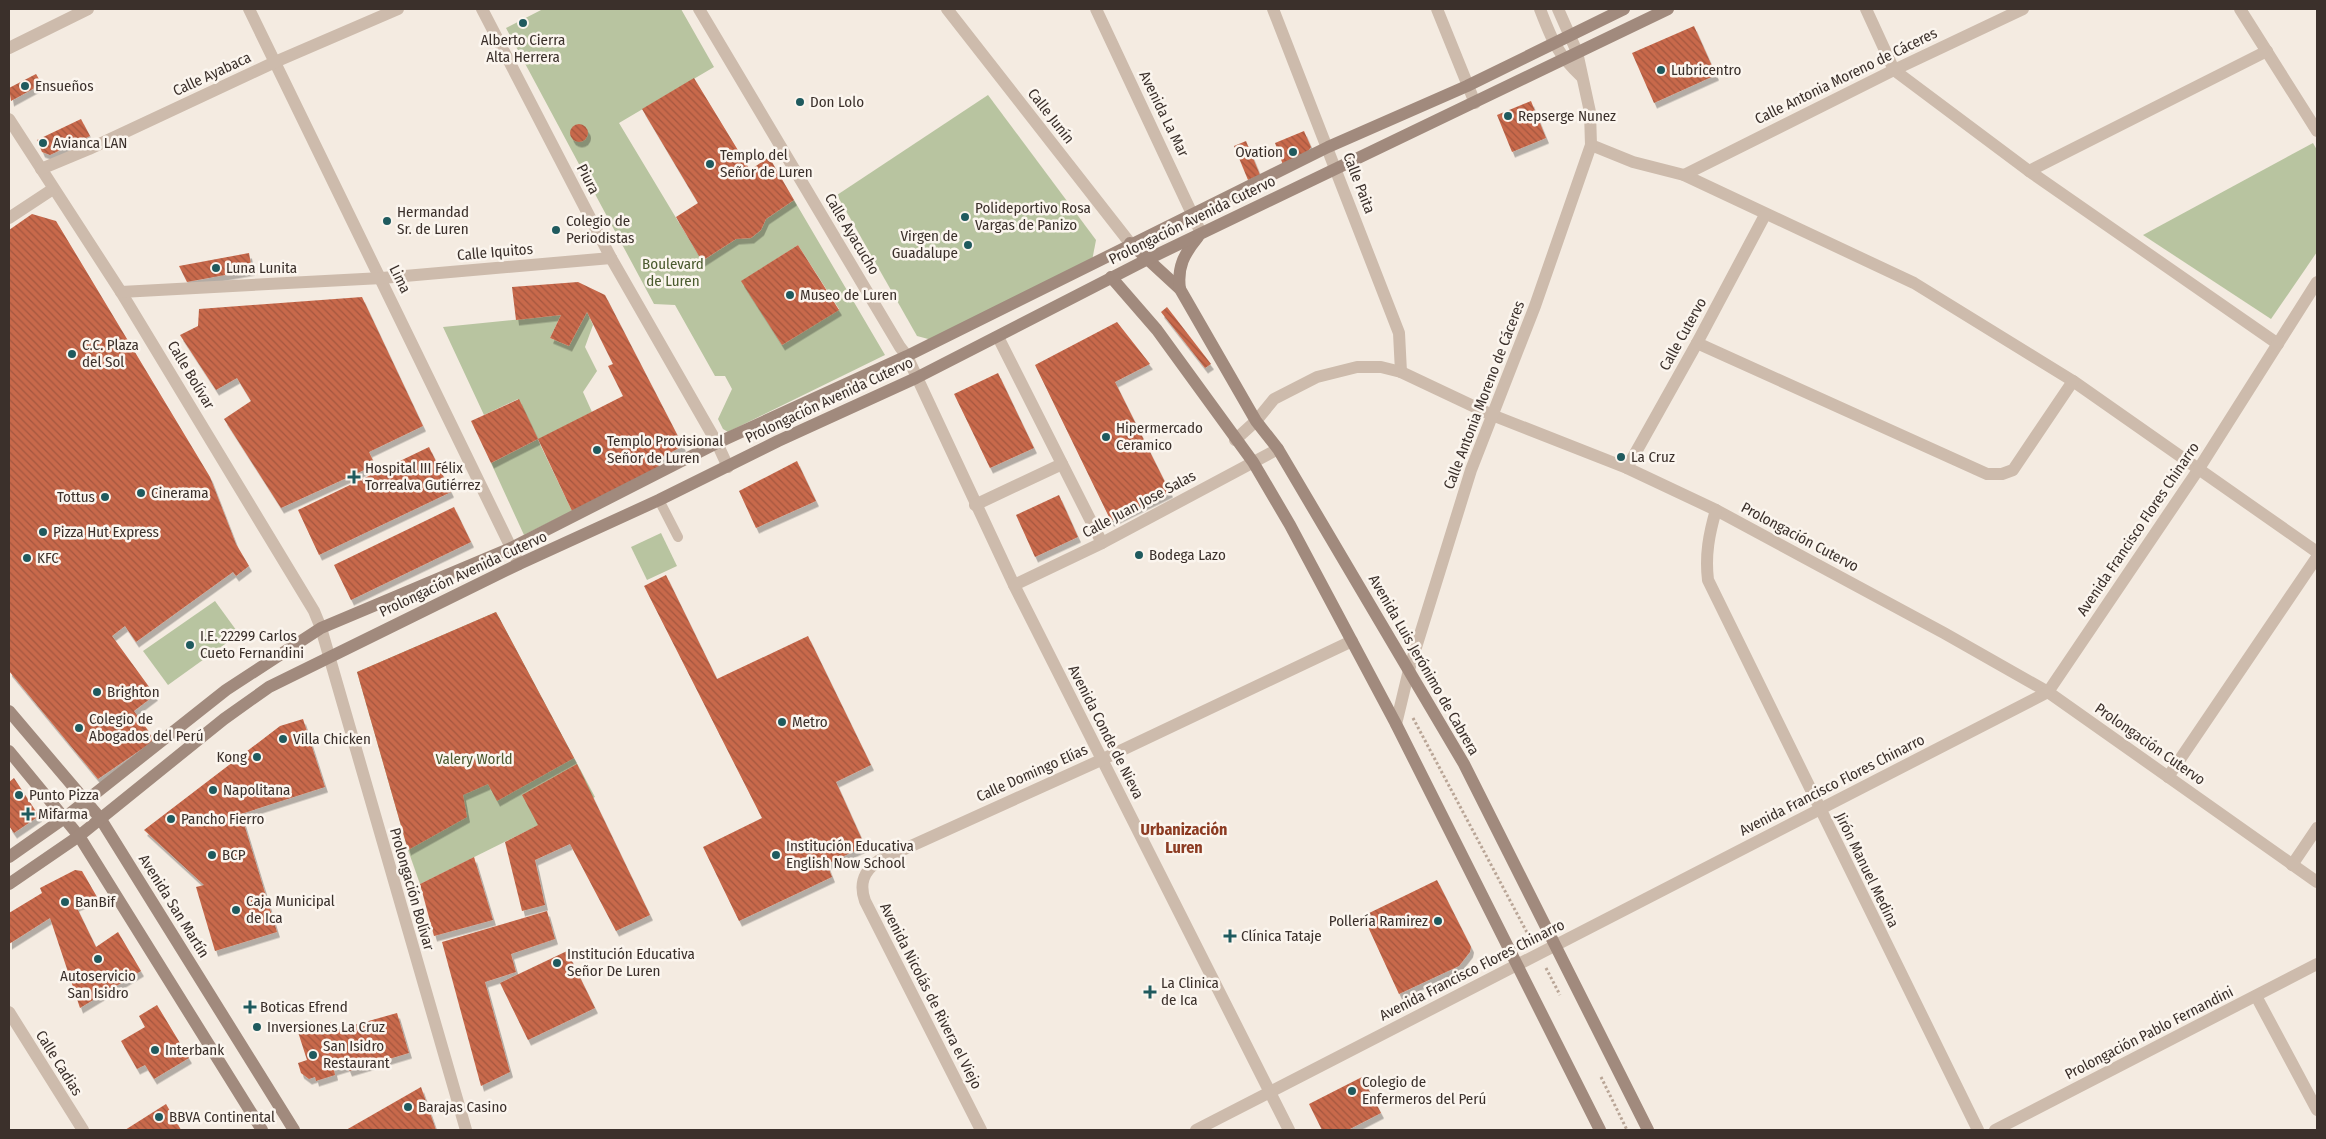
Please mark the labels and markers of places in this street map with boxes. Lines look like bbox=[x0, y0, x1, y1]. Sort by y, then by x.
marker: Alberto Cierra Alta Herrera bbox=[517, 17, 529, 29]
place label: Alberto Cierra Alta Herrera bbox=[481, 31, 565, 66]
place label: Lubricentro bbox=[1671, 61, 1741, 79]
marker: Lubricentro bbox=[1655, 64, 1667, 76]
place label: Ensueños bbox=[35, 77, 94, 95]
marker: Ensueños bbox=[19, 80, 31, 92]
place label: Don Lolo bbox=[810, 93, 864, 111]
marker: Don Lolo bbox=[794, 96, 806, 108]
place label: Repserge Nunez bbox=[1518, 107, 1616, 125]
marker: Repserge Nunez bbox=[1502, 110, 1514, 122]
place label: Avianca LAN bbox=[53, 134, 127, 152]
marker: Avianca LAN bbox=[37, 137, 49, 149]
place label: Ovation bbox=[1235, 143, 1283, 161]
place label: Templo del Señor de Luren bbox=[720, 146, 813, 181]
marker: Ovation bbox=[1287, 146, 1299, 158]
marker: Templo del Señor de Luren bbox=[704, 158, 716, 170]
place label: Polideportivo Rosa Vargas de Panizo bbox=[975, 199, 1091, 234]
place label: Hermandad Sr. de Luren bbox=[397, 203, 469, 238]
marker: Polideportivo Rosa Vargas de Panizo bbox=[959, 211, 971, 223]
place label: Colegio de Periodistas bbox=[566, 212, 634, 247]
marker: Hermandad Sr. de Luren bbox=[381, 215, 393, 227]
marker: Colegio de Periodistas bbox=[550, 224, 562, 236]
place label: Virgen de Guadalupe bbox=[892, 227, 958, 262]
marker: Virgen de Guadalupe bbox=[962, 239, 974, 251]
place label: Luna Lunita bbox=[226, 259, 297, 277]
marker: Luna Lunita bbox=[210, 262, 222, 274]
place label: Museo de Luren bbox=[800, 286, 897, 304]
marker: Museo de Luren bbox=[784, 289, 796, 301]
place label: C.C. Plaza del Sol bbox=[82, 336, 139, 371]
marker: C.C. Plaza del Sol bbox=[66, 348, 78, 360]
place label: Hipermercado Ceramico bbox=[1116, 419, 1203, 454]
marker: Hipermercado Ceramico bbox=[1100, 431, 1112, 443]
place label: Templo Provisional Señor de Luren bbox=[607, 432, 723, 467]
marker: Templo Provisional Señor de Luren bbox=[591, 444, 603, 456]
place label: La Cruz bbox=[1631, 448, 1675, 466]
marker: La Cruz bbox=[1615, 451, 1627, 463]
place label: Hospital III Félix Torrealva Gutiérrez bbox=[365, 459, 481, 494]
marker: Hospital III Félix Torrealva Gutiérrez bbox=[347, 470, 361, 484]
place label: Cinerama bbox=[151, 484, 209, 502]
marker: Cinerama bbox=[135, 487, 147, 499]
place label: Tottus bbox=[57, 488, 95, 506]
marker: Tottus bbox=[99, 491, 111, 503]
place label: Pizza Hut Express bbox=[53, 523, 159, 541]
marker: Pizza Hut Express bbox=[37, 526, 49, 538]
place label: Bodega Lazo bbox=[1149, 546, 1226, 564]
place label: KFC bbox=[37, 549, 59, 567]
marker: Bodega Lazo bbox=[1133, 549, 1145, 561]
marker: KFC bbox=[21, 552, 33, 564]
place label: I.E. 22299 Carlos Cueto Fernandini bbox=[200, 627, 304, 662]
marker: I.E. 22299 Carlos Cueto Fernandini bbox=[184, 639, 196, 651]
place label: Brighton bbox=[107, 683, 160, 701]
marker: Brighton bbox=[91, 686, 103, 698]
place label: Colegio de Abogados del Perú bbox=[89, 710, 204, 745]
place label: Metro bbox=[792, 713, 828, 731]
marker: Metro bbox=[776, 716, 788, 728]
marker: Colegio de Abogados del Perú bbox=[73, 722, 85, 734]
place label: Villa Chicken bbox=[293, 730, 371, 748]
marker: Villa Chicken bbox=[277, 733, 289, 745]
place label: Kong bbox=[216, 748, 247, 766]
marker: Kong bbox=[251, 751, 263, 763]
place label: Napolitana bbox=[223, 781, 290, 799]
marker: Napolitana bbox=[207, 784, 219, 796]
place label: Punto Pizza bbox=[29, 786, 99, 804]
marker: Punto Pizza bbox=[13, 789, 25, 801]
place label: Mifarma bbox=[38, 805, 88, 823]
marker: Mifarma bbox=[22, 808, 34, 820]
place label: Pancho Fierro bbox=[181, 810, 264, 828]
marker: Pancho Fierro bbox=[165, 813, 177, 825]
place label: Institución Educativa English Now School bbox=[786, 837, 914, 872]
place label: BCP bbox=[222, 846, 246, 864]
marker: BCP bbox=[206, 849, 218, 861]
marker: Institución Educativa English Now School bbox=[770, 849, 782, 861]
place label: Caja Municipal de Ica bbox=[246, 892, 335, 927]
place label: BanBif bbox=[75, 893, 116, 911]
marker: BanBif bbox=[59, 896, 71, 908]
marker: Caja Municipal de Ica bbox=[230, 904, 242, 916]
place label: Pollería Ramirez bbox=[1329, 912, 1428, 930]
marker: Pollería Ramirez bbox=[1432, 915, 1444, 927]
place label: Clínica Tataje bbox=[1241, 927, 1322, 945]
marker: Clínica Tataje bbox=[1223, 929, 1237, 943]
place label: Institución Educativa Señor De Luren bbox=[567, 945, 695, 980]
marker: Autoservicio San Isidro bbox=[92, 953, 104, 965]
marker: Institución Educativa Señor De Luren bbox=[551, 957, 563, 969]
place label: Autoservicio San Isidro bbox=[60, 967, 136, 1002]
place label: La Clinica de Ica bbox=[1161, 974, 1219, 1009]
marker: La Clinica de Ica bbox=[1143, 985, 1157, 999]
place label: Boticas Efrend bbox=[260, 998, 348, 1016]
marker: Boticas Efrend bbox=[244, 1001, 256, 1013]
place label: Inversiones La Cruz bbox=[267, 1018, 385, 1036]
marker: Inversiones La Cruz bbox=[251, 1021, 263, 1033]
place label: San Isidro Restaurant bbox=[323, 1037, 390, 1072]
place label: Interbank bbox=[165, 1041, 224, 1059]
marker: Interbank bbox=[149, 1044, 161, 1056]
marker: San Isidro Restaurant bbox=[307, 1049, 319, 1061]
place label: Colegio de Enfermeros del Perú bbox=[1362, 1073, 1486, 1108]
marker: Colegio de Enfermeros del Perú bbox=[1346, 1085, 1358, 1097]
place label: Barajas Casino bbox=[418, 1098, 507, 1116]
marker: Barajas Casino bbox=[402, 1101, 414, 1113]
place label: BBVA Continental bbox=[169, 1108, 275, 1126]
marker: BBVA Continental bbox=[153, 1111, 165, 1123]

